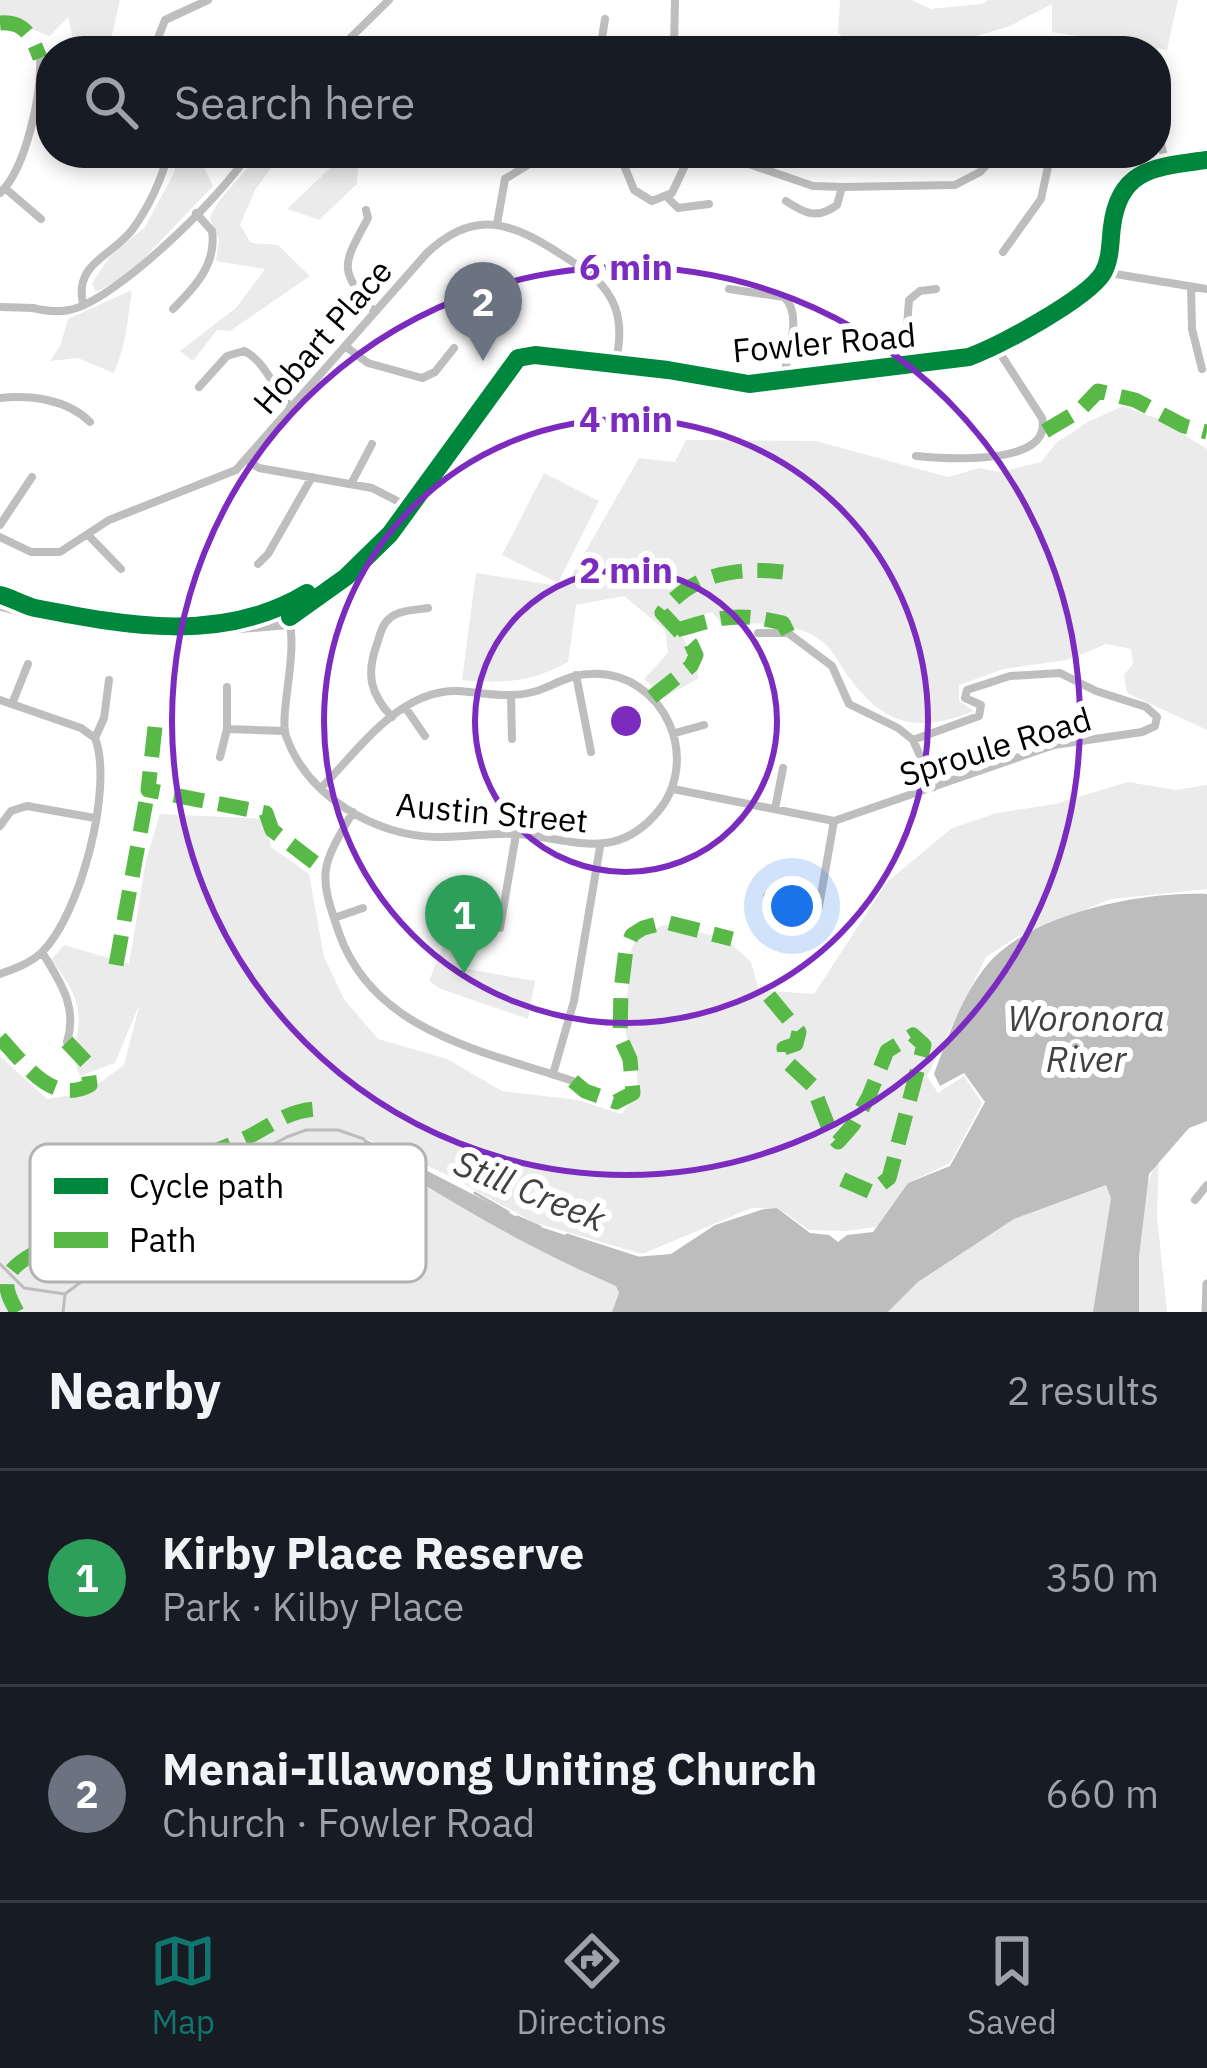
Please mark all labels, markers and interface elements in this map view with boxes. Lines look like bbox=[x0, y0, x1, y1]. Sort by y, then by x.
search box bbox=[36, 36, 1171, 168]
icon: search bbox=[78, 69, 144, 135]
text: Search here bbox=[174, 73, 415, 131]
text: 6 min bbox=[579, 243, 673, 290]
street label: Hobart Place bbox=[243, 250, 401, 422]
pin: 2 bbox=[444, 262, 522, 361]
street label: Fowler Road bbox=[730, 313, 918, 371]
text: 4 min bbox=[579, 395, 673, 442]
text: 2 min bbox=[579, 546, 673, 593]
street label: Sproule Road bbox=[894, 696, 1096, 796]
centre of rings bbox=[605, 700, 647, 742]
street label: Austin Street bbox=[394, 782, 590, 842]
pin: 1 bbox=[425, 875, 503, 974]
your location bbox=[762, 876, 822, 936]
water label: Woronora River bbox=[1008, 994, 1164, 1082]
water label: Still Creek bbox=[447, 1138, 614, 1242]
legend bbox=[30, 1144, 426, 1282]
text: Cycle path bbox=[129, 1164, 284, 1207]
text: Path bbox=[129, 1218, 197, 1261]
text: Nearby bbox=[48, 1357, 221, 1423]
text: 2 results bbox=[1007, 1365, 1159, 1416]
text: Kirby Place Reserve bbox=[162, 1523, 584, 1581]
text: 1 bbox=[75, 1552, 99, 1603]
text: 350 m bbox=[1046, 1552, 1159, 1603]
text: Park · Kilby Place bbox=[162, 1581, 464, 1632]
text: Menai-Illawong Uniting Church bbox=[162, 1739, 817, 1797]
text: 2 bbox=[75, 1768, 99, 1819]
text: 660 m bbox=[1046, 1768, 1159, 1819]
text: Church · Fowler Road bbox=[162, 1797, 535, 1848]
tab: Map bbox=[150, 1928, 216, 2043]
tab: Directions bbox=[517, 1928, 667, 2043]
tab: Saved bbox=[967, 1928, 1057, 2043]

